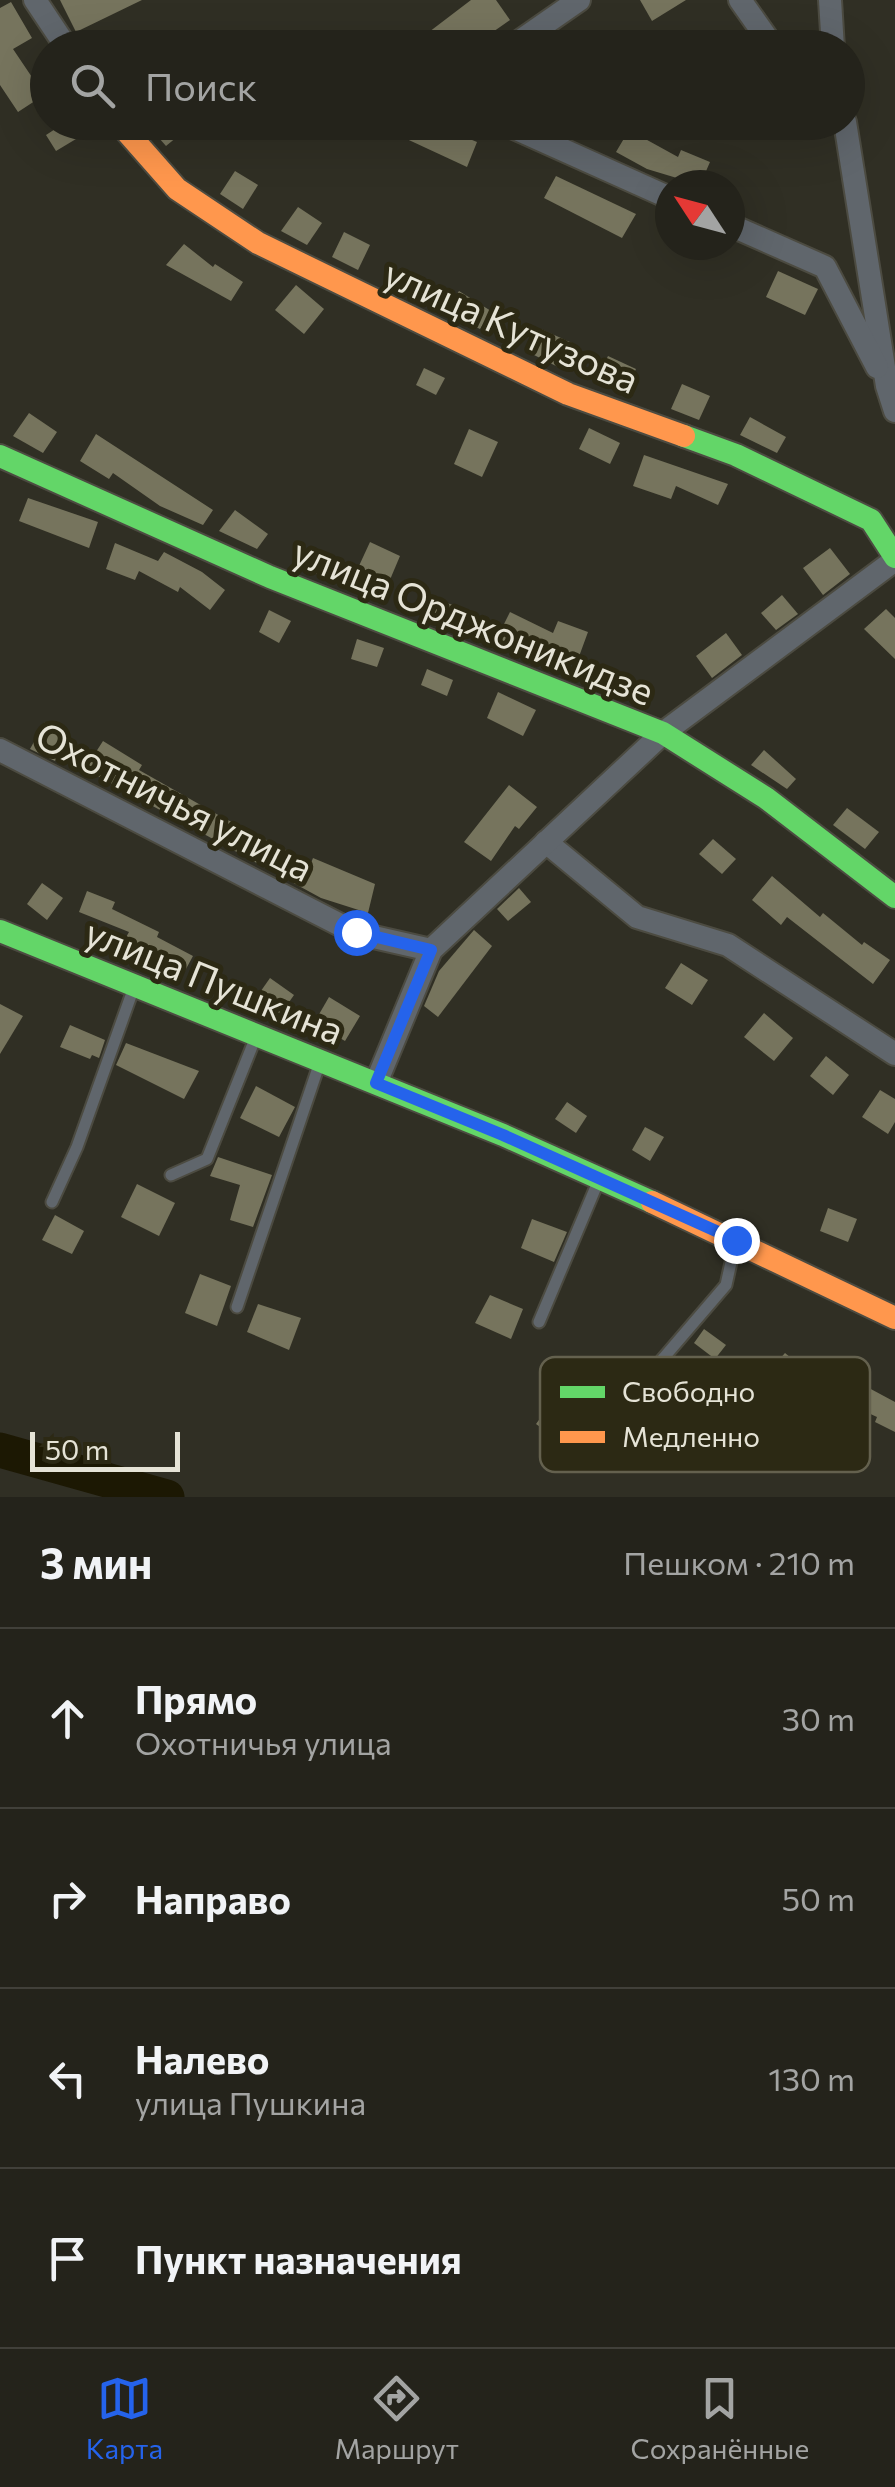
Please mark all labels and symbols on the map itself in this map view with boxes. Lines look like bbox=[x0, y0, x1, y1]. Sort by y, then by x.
north arrow bbox=[655, 170, 745, 260]
street label: улица Кутузова bbox=[377, 248, 647, 402]
street label: улица Орджоникидзе bbox=[287, 526, 661, 714]
street label: Охотничья улица bbox=[29, 710, 321, 890]
street label: улица Пушкина bbox=[79, 907, 351, 1053]
route start bbox=[334, 910, 380, 956]
route end bbox=[714, 1218, 760, 1264]
legend bbox=[540, 1357, 870, 1472]
text: Свободно bbox=[622, 1374, 755, 1408]
text: Медленно bbox=[622, 1419, 760, 1453]
scale bar bbox=[30, 1427, 180, 1472]

